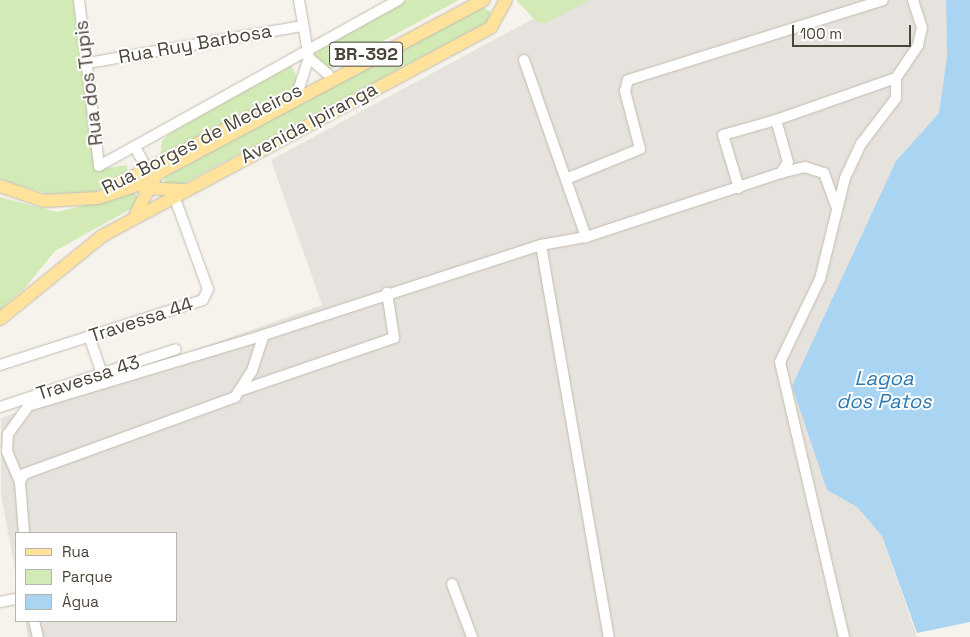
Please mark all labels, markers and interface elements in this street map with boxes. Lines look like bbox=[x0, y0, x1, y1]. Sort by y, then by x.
scale bar bbox=[795, 15, 914, 47]
street label: Rua dos Tupis bbox=[70, 19, 108, 147]
street label: Rua Ruy Barbosa bbox=[117, 19, 273, 69]
text: 100 m bbox=[800, 24, 842, 43]
road number: BR-392 bbox=[328, 39, 404, 70]
street label: Avenida Ipiranga bbox=[237, 77, 381, 169]
street label: Rua Borges de Medeiros bbox=[98, 79, 306, 199]
street label: Travessa 44 bbox=[86, 293, 196, 347]
street label: Travessa 43 bbox=[33, 351, 143, 405]
water label: Lagoa dos Patos bbox=[836, 367, 932, 414]
legend bbox=[15, 532, 178, 622]
text: Rua bbox=[62, 542, 89, 561]
text: Parque bbox=[62, 567, 113, 586]
text: Água bbox=[62, 592, 99, 611]

